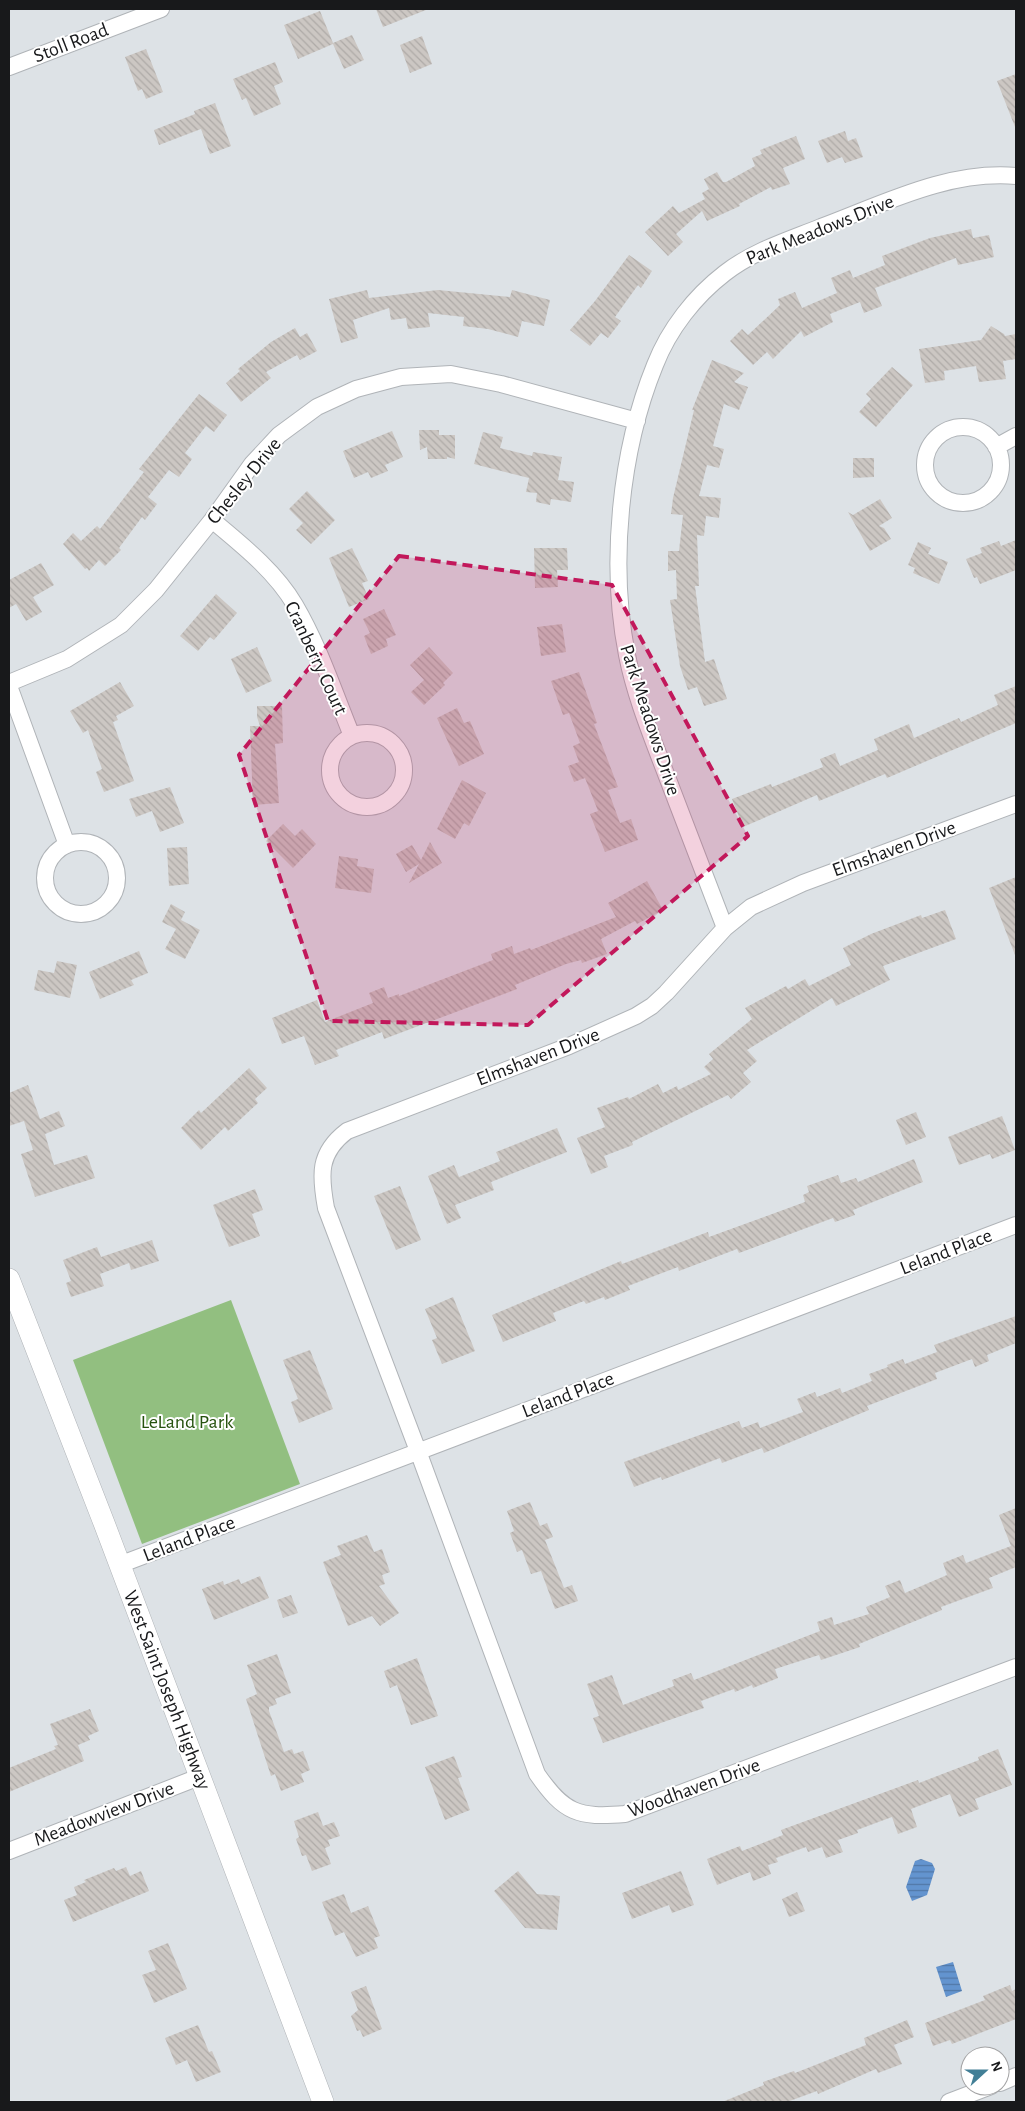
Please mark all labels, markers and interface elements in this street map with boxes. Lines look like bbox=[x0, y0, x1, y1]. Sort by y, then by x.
street label: Stoll Road bbox=[31, 20, 111, 66]
street label: Park Meadows Drive bbox=[743, 191, 897, 269]
street label: Chesley Drive bbox=[203, 434, 285, 528]
street label: Cranberry Court bbox=[281, 598, 351, 718]
street label: Park Meadows Drive bbox=[616, 642, 684, 798]
street label: Elmshaven Drive bbox=[830, 817, 958, 881]
street label: Elmshaven Drive bbox=[474, 1024, 602, 1090]
street label: Leland Place bbox=[897, 1225, 995, 1279]
street label: Leland Place bbox=[519, 1368, 617, 1422]
park label: LeLand Park bbox=[141, 1412, 233, 1432]
street label: Leland Place bbox=[140, 1512, 238, 1566]
street label: West Saint Joseph Highway bbox=[120, 1588, 214, 1793]
street label: Woodhaven Drive bbox=[625, 1755, 763, 1821]
street label: Meadowview Drive bbox=[31, 1778, 177, 1850]
north arrow bbox=[960, 2046, 1010, 2096]
text: N bbox=[988, 2060, 1004, 2074]

